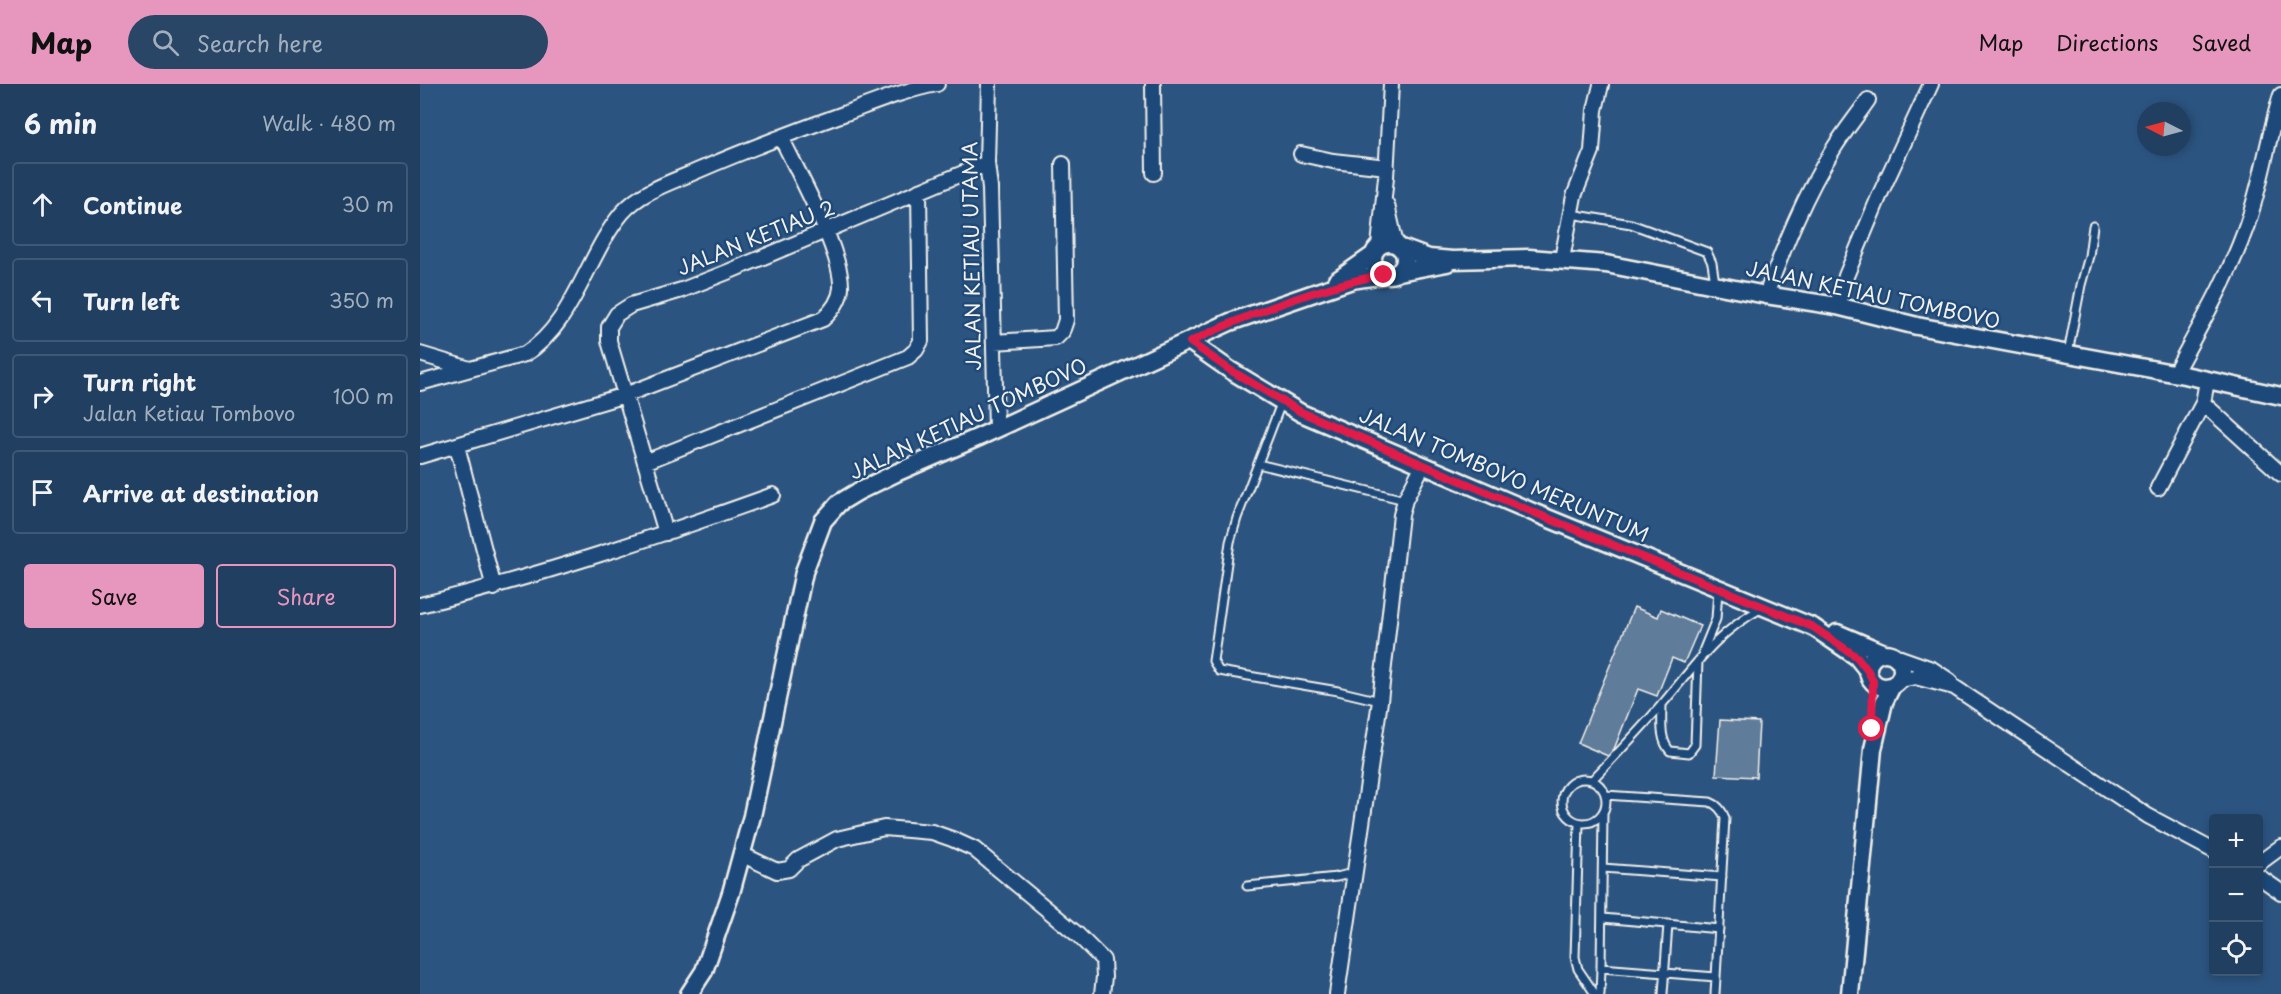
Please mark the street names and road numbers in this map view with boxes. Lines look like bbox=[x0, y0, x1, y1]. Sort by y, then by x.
street label: JALAN KETIAU UTAMA bbox=[954, 141, 988, 371]
street label: JALAN KETIAU 2 bbox=[672, 192, 839, 282]
street label: JALAN KETIAU TOMBOVO bbox=[1743, 252, 2003, 336]
street label: JALAN KETIAU TOMBOVO bbox=[844, 350, 1091, 486]
street label: JALAN TOMBOVO MERUNTUM bbox=[1355, 399, 1654, 549]

